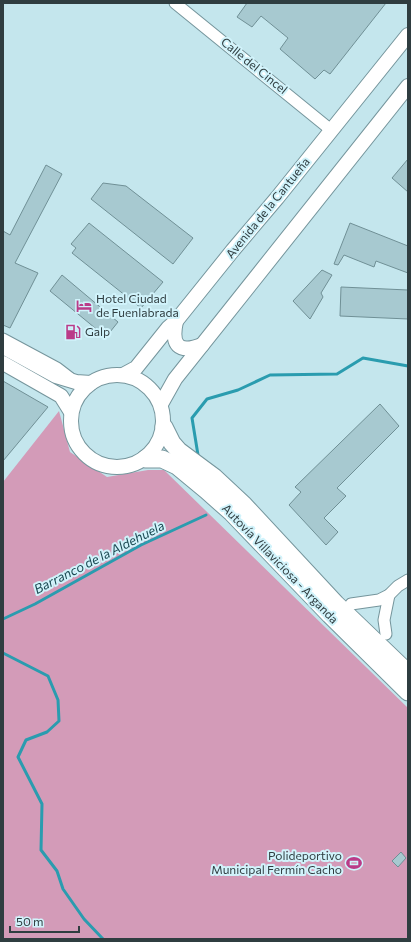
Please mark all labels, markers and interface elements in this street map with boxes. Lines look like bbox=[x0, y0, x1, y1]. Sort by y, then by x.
street label: Calle del Cincel bbox=[219, 34, 291, 96]
street label: Avenida de la Cantueña bbox=[222, 154, 312, 260]
place label: Hotel Ciudad de Fuenlabrada bbox=[96, 291, 179, 319]
hotel icon: Hotel Ciudad de Fuenlabrada bbox=[75, 297, 93, 315]
fuel station icon: Galp bbox=[64, 323, 82, 341]
place label: Galp bbox=[85, 324, 110, 338]
street label: Autovía Villaviciosa - Arganda bbox=[220, 501, 342, 626]
water label: Barranco de la Aldehuela bbox=[31, 517, 167, 597]
place label: Polideportivo Municipal Fermín Cacho bbox=[211, 848, 342, 876]
sports icon: Polideportivo Municipal Fermín Cacho bbox=[345, 854, 363, 872]
scale bar bbox=[10, 908, 79, 934]
text: 50 m bbox=[16, 914, 44, 928]

